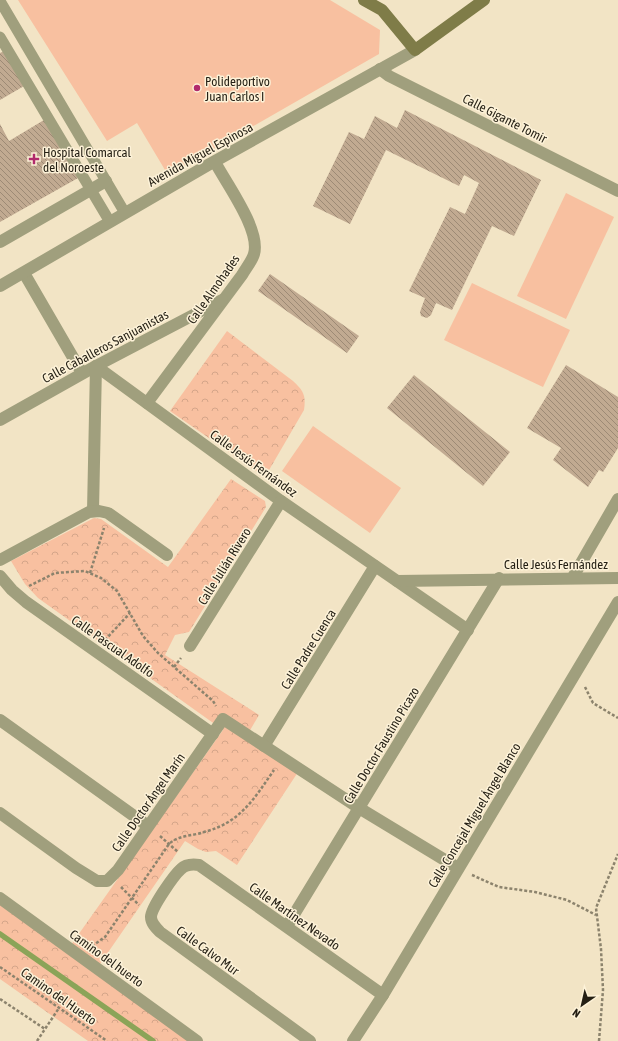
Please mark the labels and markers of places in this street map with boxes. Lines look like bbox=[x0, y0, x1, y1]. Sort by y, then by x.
place label: Polideportivo Juan Carlos I bbox=[205, 74, 270, 104]
marker: Polideportivo Juan Carlos I bbox=[192, 83, 202, 93]
place label: Hospital Comarcal del Noroeste bbox=[43, 145, 131, 175]
marker: Hospital Comarcal del Noroeste bbox=[28, 153, 40, 165]

